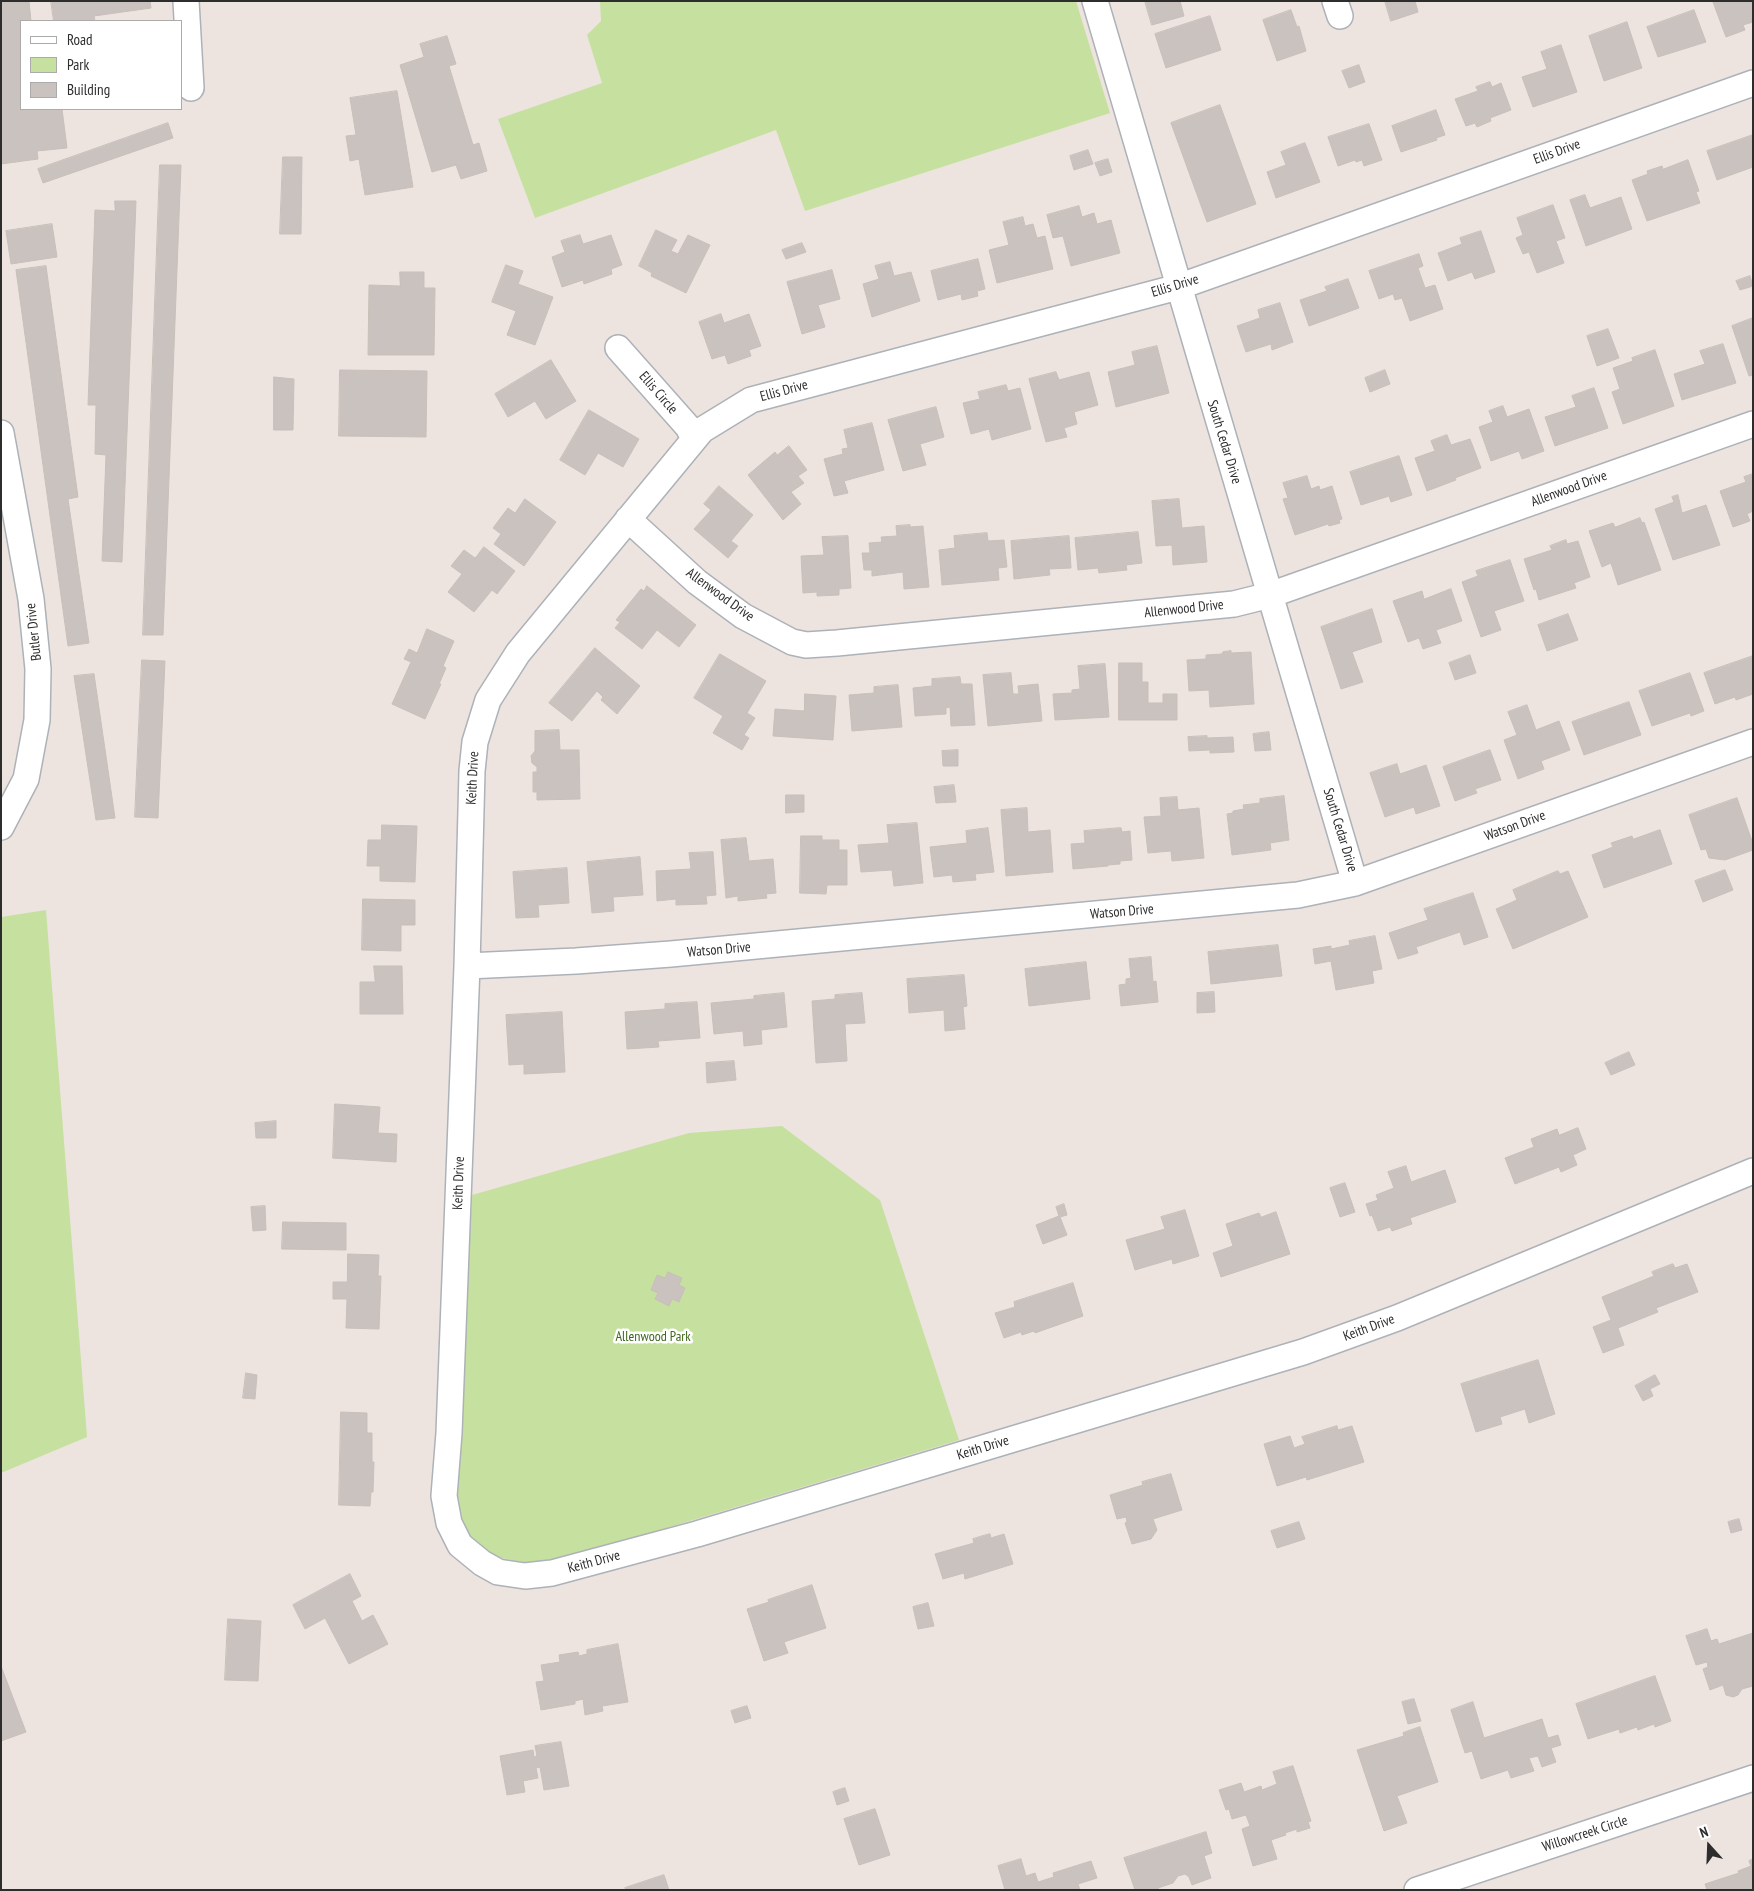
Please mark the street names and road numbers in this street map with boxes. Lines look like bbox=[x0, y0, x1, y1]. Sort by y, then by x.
street label: Ellis Drive bbox=[1531, 136, 1583, 168]
street label: Ellis Drive bbox=[1149, 271, 1201, 301]
street label: Ellis Circle bbox=[635, 368, 681, 418]
street label: Ellis Drive bbox=[758, 377, 810, 405]
street label: South Cedar Drive bbox=[1203, 398, 1245, 486]
street label: Allenwood Drive bbox=[1529, 467, 1609, 511]
street label: Allenwood Drive bbox=[683, 565, 757, 625]
street label: Allenwood Drive bbox=[1143, 596, 1225, 622]
street label: Butler Drive bbox=[23, 602, 45, 662]
street label: Keith Drive bbox=[463, 751, 483, 805]
street label: South Cedar Drive bbox=[1319, 786, 1361, 874]
street label: Watson Drive bbox=[1482, 807, 1548, 845]
street label: Watson Drive bbox=[1090, 901, 1154, 923]
street label: Watson Drive bbox=[687, 939, 751, 961]
street label: Keith Drive bbox=[450, 1156, 468, 1210]
street label: Keith Drive bbox=[1341, 1311, 1397, 1345]
street label: Keith Drive bbox=[955, 1432, 1011, 1464]
street label: Keith Drive bbox=[566, 1547, 622, 1577]
street label: Willowcreek Circle bbox=[1540, 1812, 1630, 1856]

